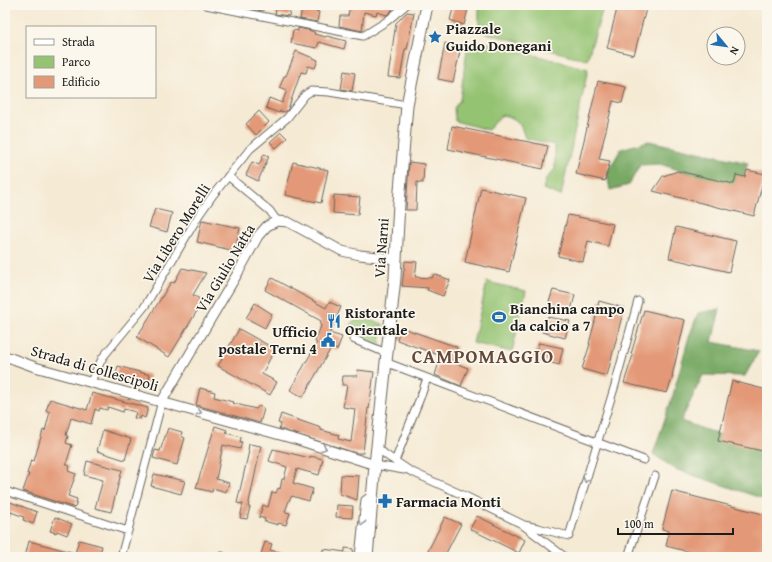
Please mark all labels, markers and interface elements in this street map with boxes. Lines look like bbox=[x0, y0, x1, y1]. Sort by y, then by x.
place label: Piazzale Guido Donegani bbox=[446, 18, 552, 56]
legend bbox=[26, 26, 156, 98]
north arrow bbox=[706, 26, 746, 66]
place icon: Piazzale Guido Donegani bbox=[427, 29, 443, 45]
text: Strada bbox=[62, 33, 95, 50]
text: N bbox=[726, 44, 744, 59]
text: Parco bbox=[62, 53, 90, 70]
text: Edificio bbox=[62, 73, 100, 90]
street label: Via Libero Morelli bbox=[137, 179, 215, 287]
street label: Via Narni bbox=[368, 217, 394, 279]
street label: Via Giulio Natta bbox=[190, 220, 260, 316]
place label: Bianchina campo da calcio a 7 bbox=[510, 298, 625, 336]
place label: Ristorante Orientale bbox=[345, 302, 415, 340]
sports icon: Bianchina campo da calcio a 7 bbox=[491, 309, 507, 325]
restaurant icon: Ristorante Orientale bbox=[326, 313, 342, 329]
place label: Ufficio postale Terni 4 bbox=[218, 321, 317, 359]
public building icon: Ufficio postale Terni 4 bbox=[320, 332, 336, 348]
street label: Strada di Collescipoli bbox=[29, 340, 161, 396]
district label: CAMPOMAGGIO bbox=[412, 342, 554, 370]
one-way arrow bbox=[195, 407, 202, 416]
one-way arrow bbox=[320, 443, 327, 452]
one-way arrow bbox=[582, 476, 591, 483]
place label: Farmacia Monti bbox=[396, 491, 501, 512]
pharmacy icon: Farmacia Monti bbox=[377, 493, 393, 509]
scale bar bbox=[618, 510, 733, 536]
text: 100 m bbox=[624, 515, 654, 532]
one-way arrow bbox=[358, 520, 367, 526]

